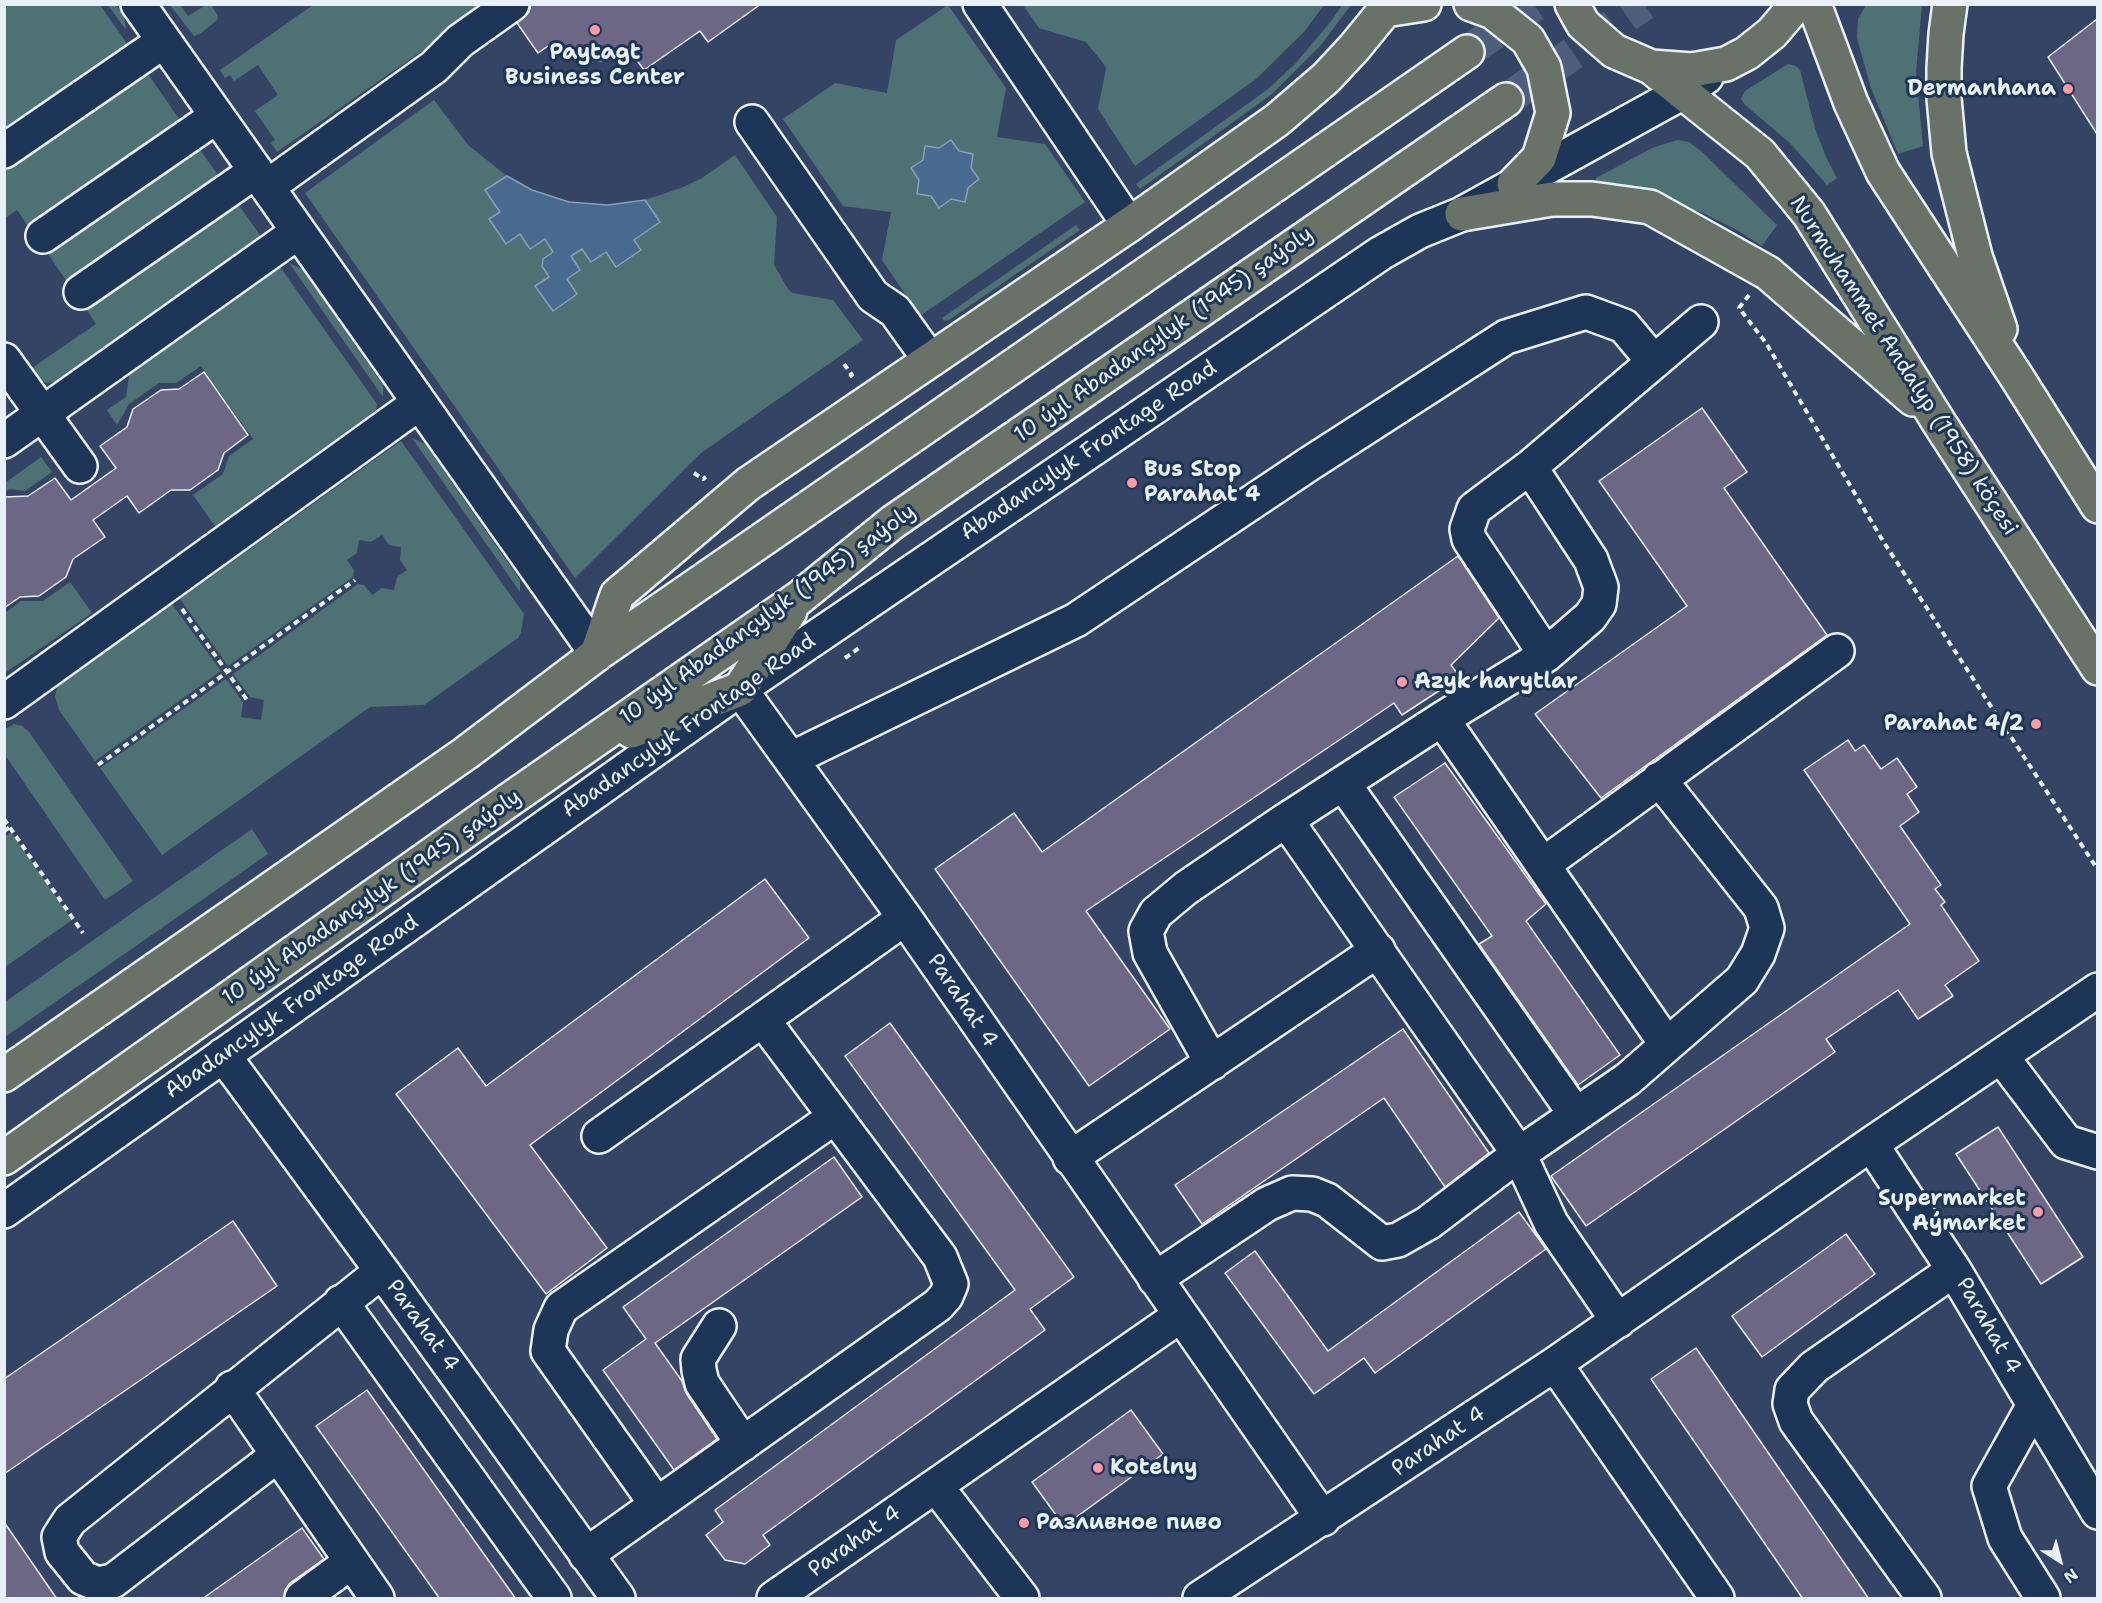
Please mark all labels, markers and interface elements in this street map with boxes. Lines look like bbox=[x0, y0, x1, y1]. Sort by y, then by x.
marker: Paytagt Business Center bbox=[588, 23, 602, 37]
place label: Paytagt Business Center bbox=[505, 40, 685, 92]
place label: Dermanhana bbox=[1907, 76, 2056, 102]
marker: Dermanhana bbox=[2061, 82, 2075, 96]
street label: Nurmuhammet Andalyp (1958) köçesi bbox=[1783, 191, 2023, 541]
street label: 10 ýyl Abadançylyk (1945) şaýoly bbox=[1009, 221, 1319, 449]
street label: Abadancylyk Frontage Road bbox=[956, 355, 1222, 547]
place label: Bus Stop Parahat 4 bbox=[1144, 457, 1260, 508]
marker: Bus Stop Parahat 4 bbox=[1125, 476, 1139, 490]
street label: 10 ýyl Abadançylyk (1945) şaýoly bbox=[615, 499, 921, 731]
street label: Abadancylyk Frontage Road bbox=[557, 628, 821, 824]
place label: Azyk harytlar bbox=[1414, 669, 1578, 695]
marker: Azyk harytlar bbox=[1395, 675, 1409, 689]
place label: Parahat 4/2 bbox=[1884, 711, 2024, 737]
marker: Parahat 4/2 bbox=[2029, 717, 2043, 731]
street label: 10 ýyl Abadançylyk (1945) şaýoly bbox=[217, 784, 527, 1012]
street label: Abadancylyk Frontage Road bbox=[160, 909, 424, 1105]
street label: Parahat 4 bbox=[921, 949, 1003, 1053]
place label: Supermarket Aýmarket bbox=[1878, 1186, 2026, 1238]
marker: Supermarket Aýmarket bbox=[2031, 1205, 2045, 1219]
street label: Parahat 4 bbox=[1950, 1273, 2026, 1379]
street label: Parahat 4 bbox=[380, 1275, 464, 1377]
street label: Parahat 4 bbox=[1387, 1401, 1491, 1483]
place label: Kotelny bbox=[1110, 1455, 1198, 1481]
marker: Kotelny bbox=[1091, 1461, 1105, 1475]
street label: Parahat 4 bbox=[804, 1500, 906, 1584]
place label: Разливное пиво bbox=[1036, 1510, 1222, 1536]
marker: Разливное пиво bbox=[1017, 1516, 1031, 1530]
north arrow bbox=[2030, 1531, 2090, 1591]
text: N bbox=[2060, 1564, 2082, 1588]

